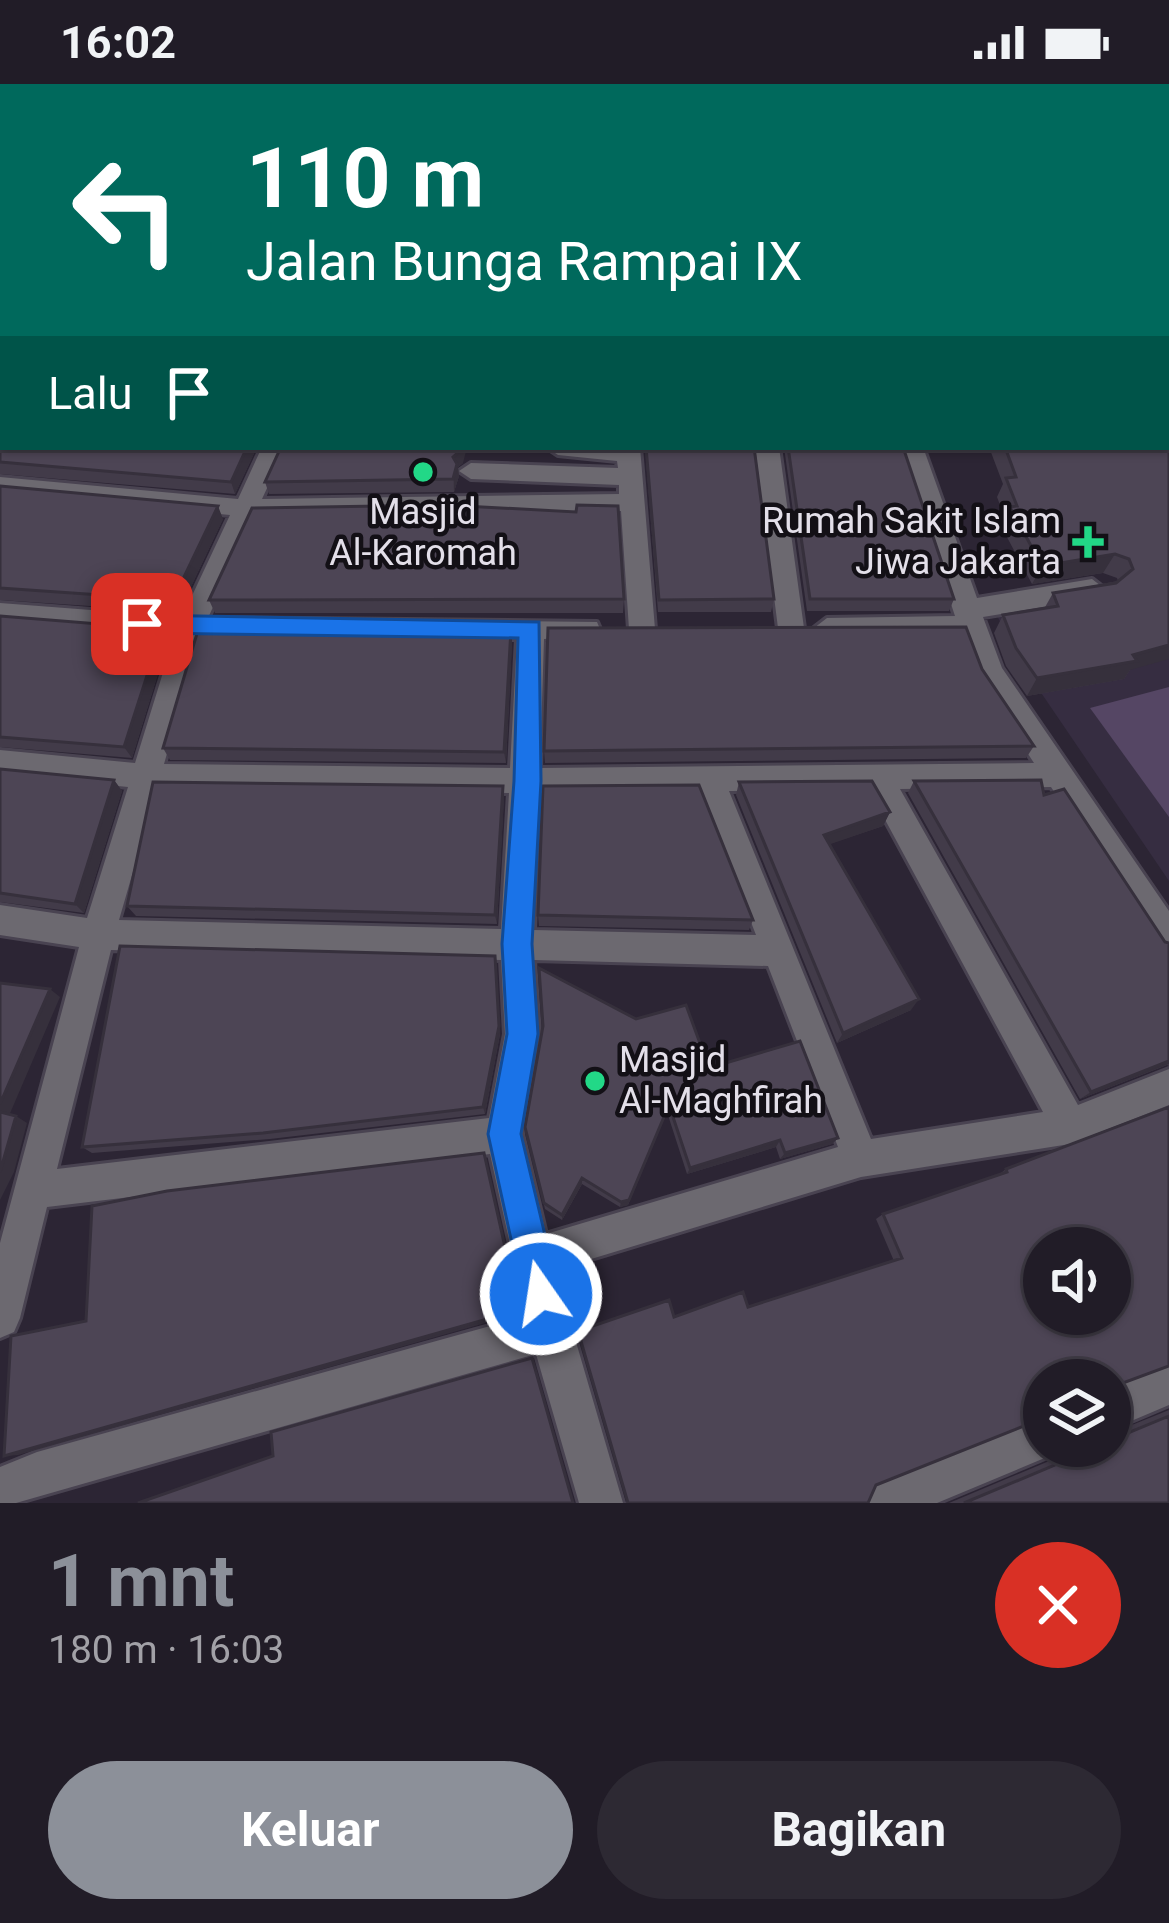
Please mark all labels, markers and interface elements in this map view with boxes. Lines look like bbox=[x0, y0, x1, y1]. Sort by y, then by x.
text: 16:02 bbox=[60, 16, 176, 69]
text: 110 m bbox=[246, 129, 484, 228]
icon: left bbox=[48, 132, 204, 288]
text: Jalan Bunga Rampai IX bbox=[246, 230, 802, 293]
icon: arrive bbox=[156, 360, 222, 426]
text: Lalu bbox=[48, 367, 132, 420]
marker: Masjid Al-Karomah bbox=[410, 459, 436, 485]
place label: Masjid Al-Karomah bbox=[329, 491, 517, 574]
place label: Rumah Sakit Islam Jiwa Jakarta bbox=[762, 500, 1061, 583]
marker: Rumah Sakit Islam Jiwa Jakarta bbox=[1072, 526, 1104, 558]
pin bbox=[91, 573, 193, 675]
icon: arrive bbox=[109, 591, 175, 657]
place label: Masjid Al-Maghfirah bbox=[619, 1039, 823, 1122]
marker: Masjid Al-Maghfirah bbox=[582, 1068, 608, 1094]
map controls bbox=[1023, 1227, 1131, 1467]
button: sound bbox=[1023, 1227, 1131, 1335]
position arrow bbox=[478, 1231, 604, 1357]
button: layers bbox=[1023, 1359, 1131, 1467]
text: 1 mnt bbox=[48, 1539, 234, 1624]
button: close bbox=[995, 1542, 1121, 1668]
text: 180 m · 16:03 bbox=[48, 1627, 284, 1673]
button: Keluar bbox=[48, 1761, 573, 1899]
button: Bagikan bbox=[597, 1761, 1121, 1899]

